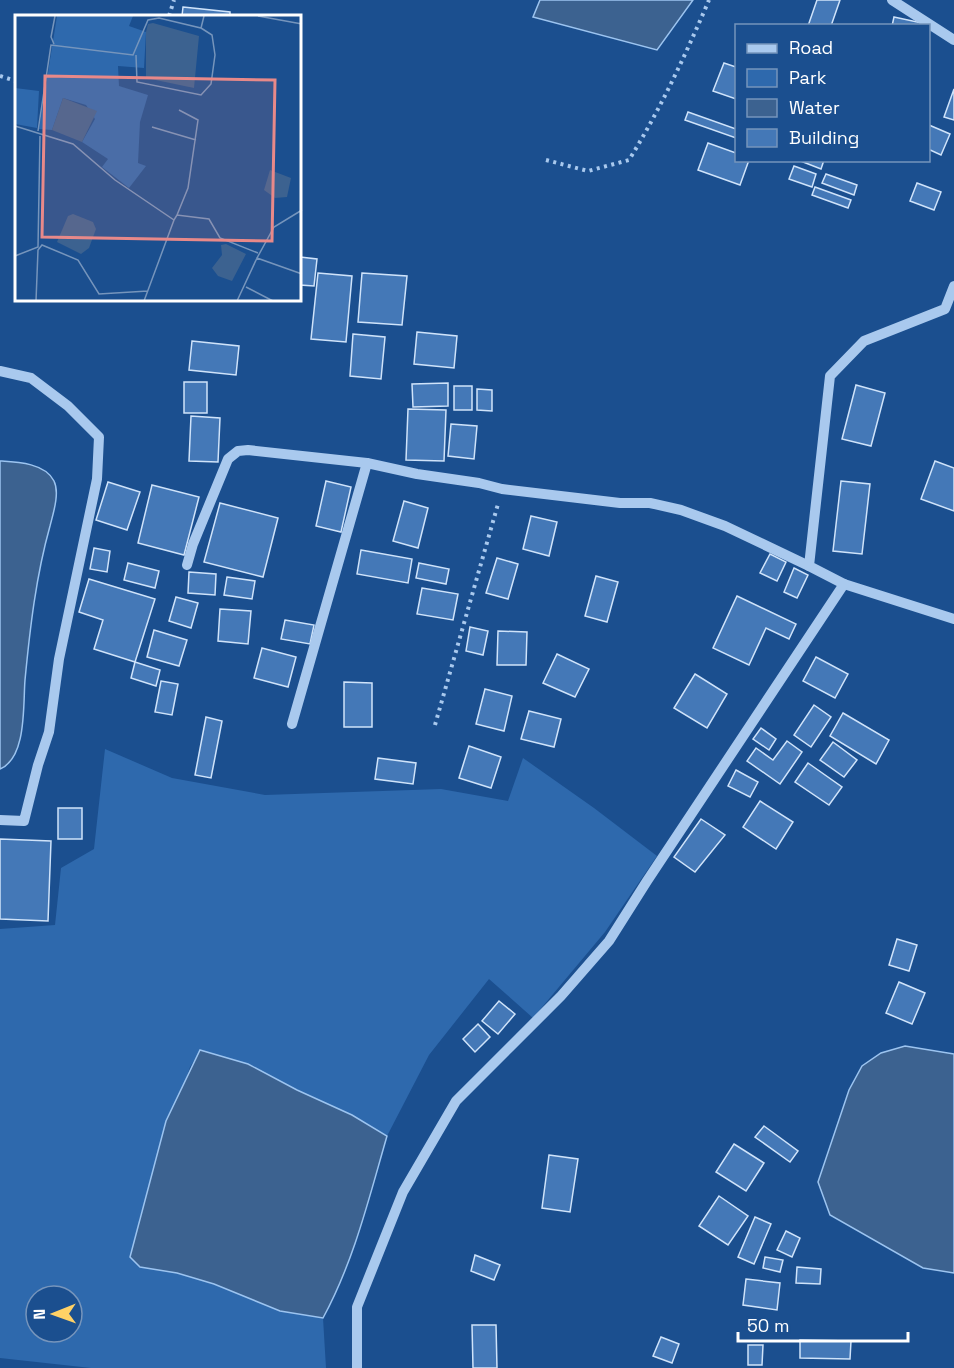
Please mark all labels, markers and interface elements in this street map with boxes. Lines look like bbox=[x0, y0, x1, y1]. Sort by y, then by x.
inset map bbox=[15, 15, 302, 302]
legend bbox=[735, 24, 930, 162]
text: Road bbox=[789, 36, 833, 59]
text: Park bbox=[789, 66, 827, 89]
text: Water bbox=[789, 96, 840, 119]
text: Building bbox=[789, 126, 859, 149]
north arrow bbox=[24, 1284, 84, 1344]
scale bar bbox=[738, 1305, 908, 1343]
text: N bbox=[29, 1309, 50, 1320]
text: 50 m bbox=[747, 1314, 789, 1337]

